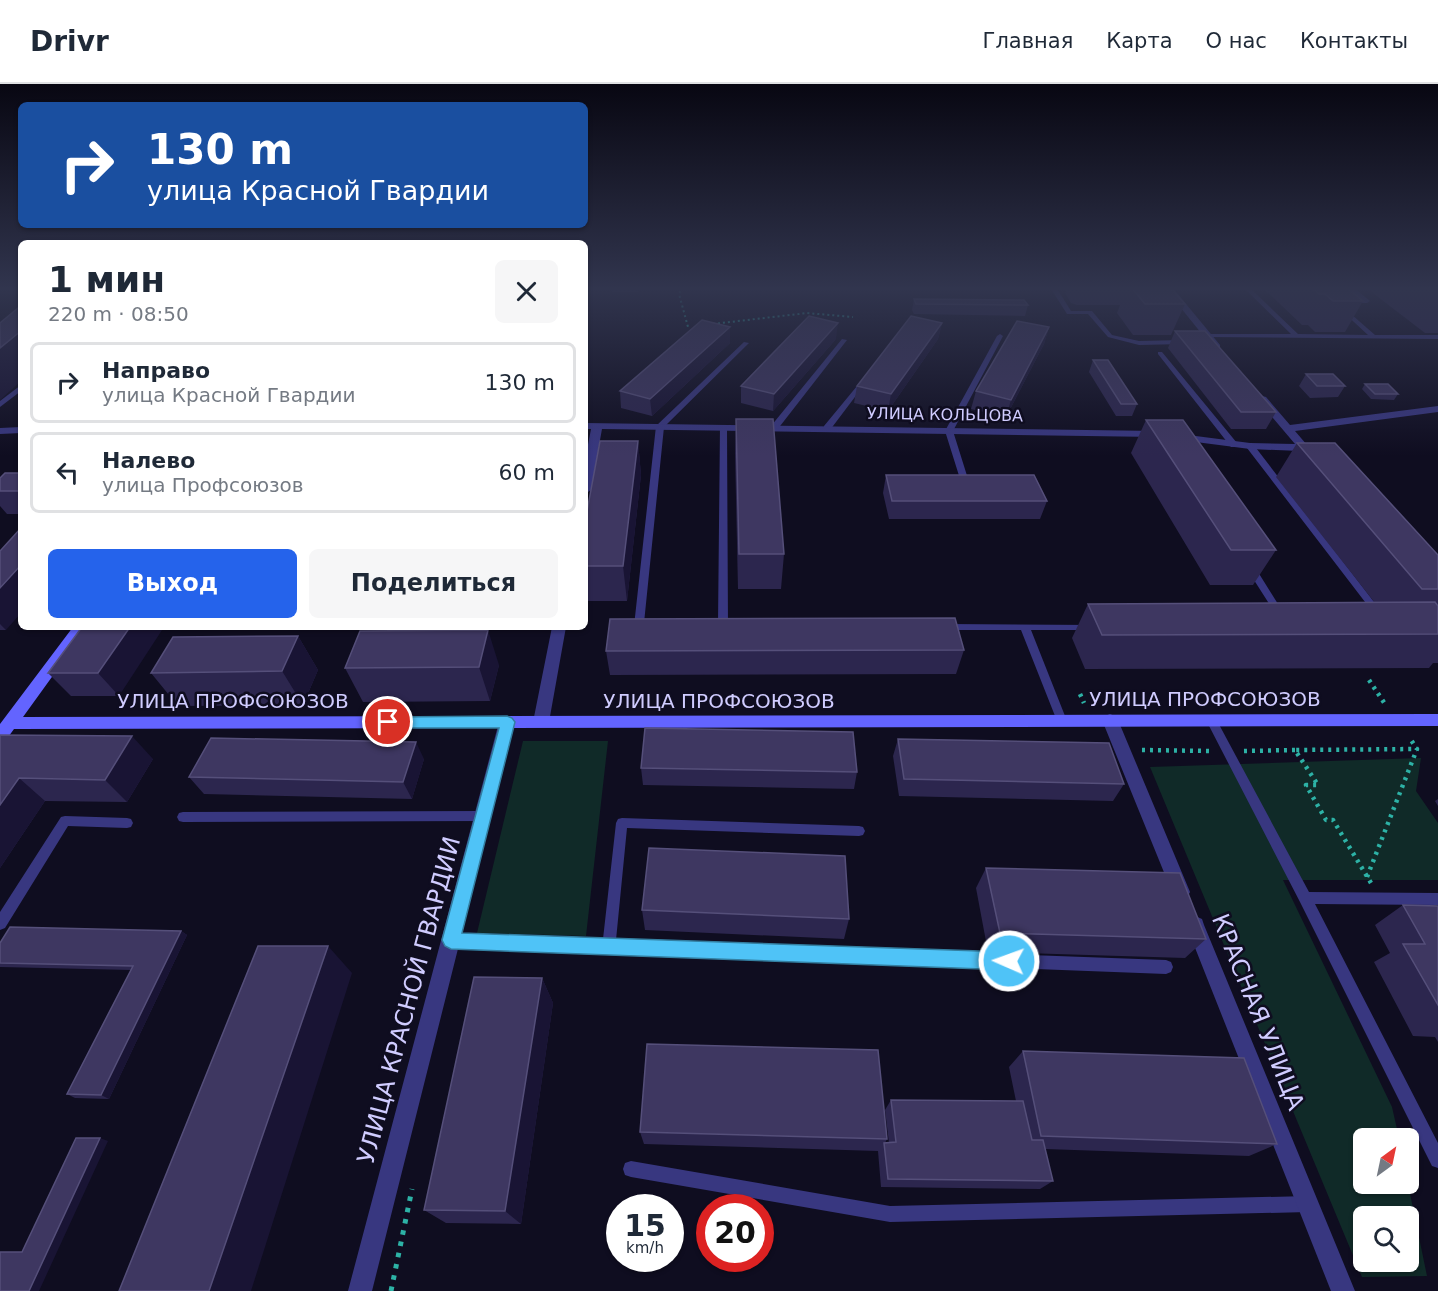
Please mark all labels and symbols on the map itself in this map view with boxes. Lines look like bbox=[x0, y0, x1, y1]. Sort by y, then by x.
street label: УЛИЦА КОЛЬЦОВА bbox=[867, 404, 1023, 425]
street label: УЛИЦА ПРОФСОЮЗОВ bbox=[1089, 687, 1321, 711]
street label: УЛИЦА ПРОФСОЮЗОВ bbox=[117, 689, 349, 713]
street label: УЛИЦА ПРОФСОЮЗОВ bbox=[603, 689, 835, 713]
pin bbox=[362, 696, 413, 747]
street label: УЛИЦА КРАСНОЙ ГВАРДИИ bbox=[351, 833, 466, 1166]
street label: КРАСНАЯ УЛИЦА bbox=[1206, 910, 1310, 1115]
position arrow bbox=[977, 929, 1041, 993]
north arrow bbox=[1353, 1128, 1419, 1194]
speed limit sign: 20 bbox=[696, 1194, 774, 1272]

